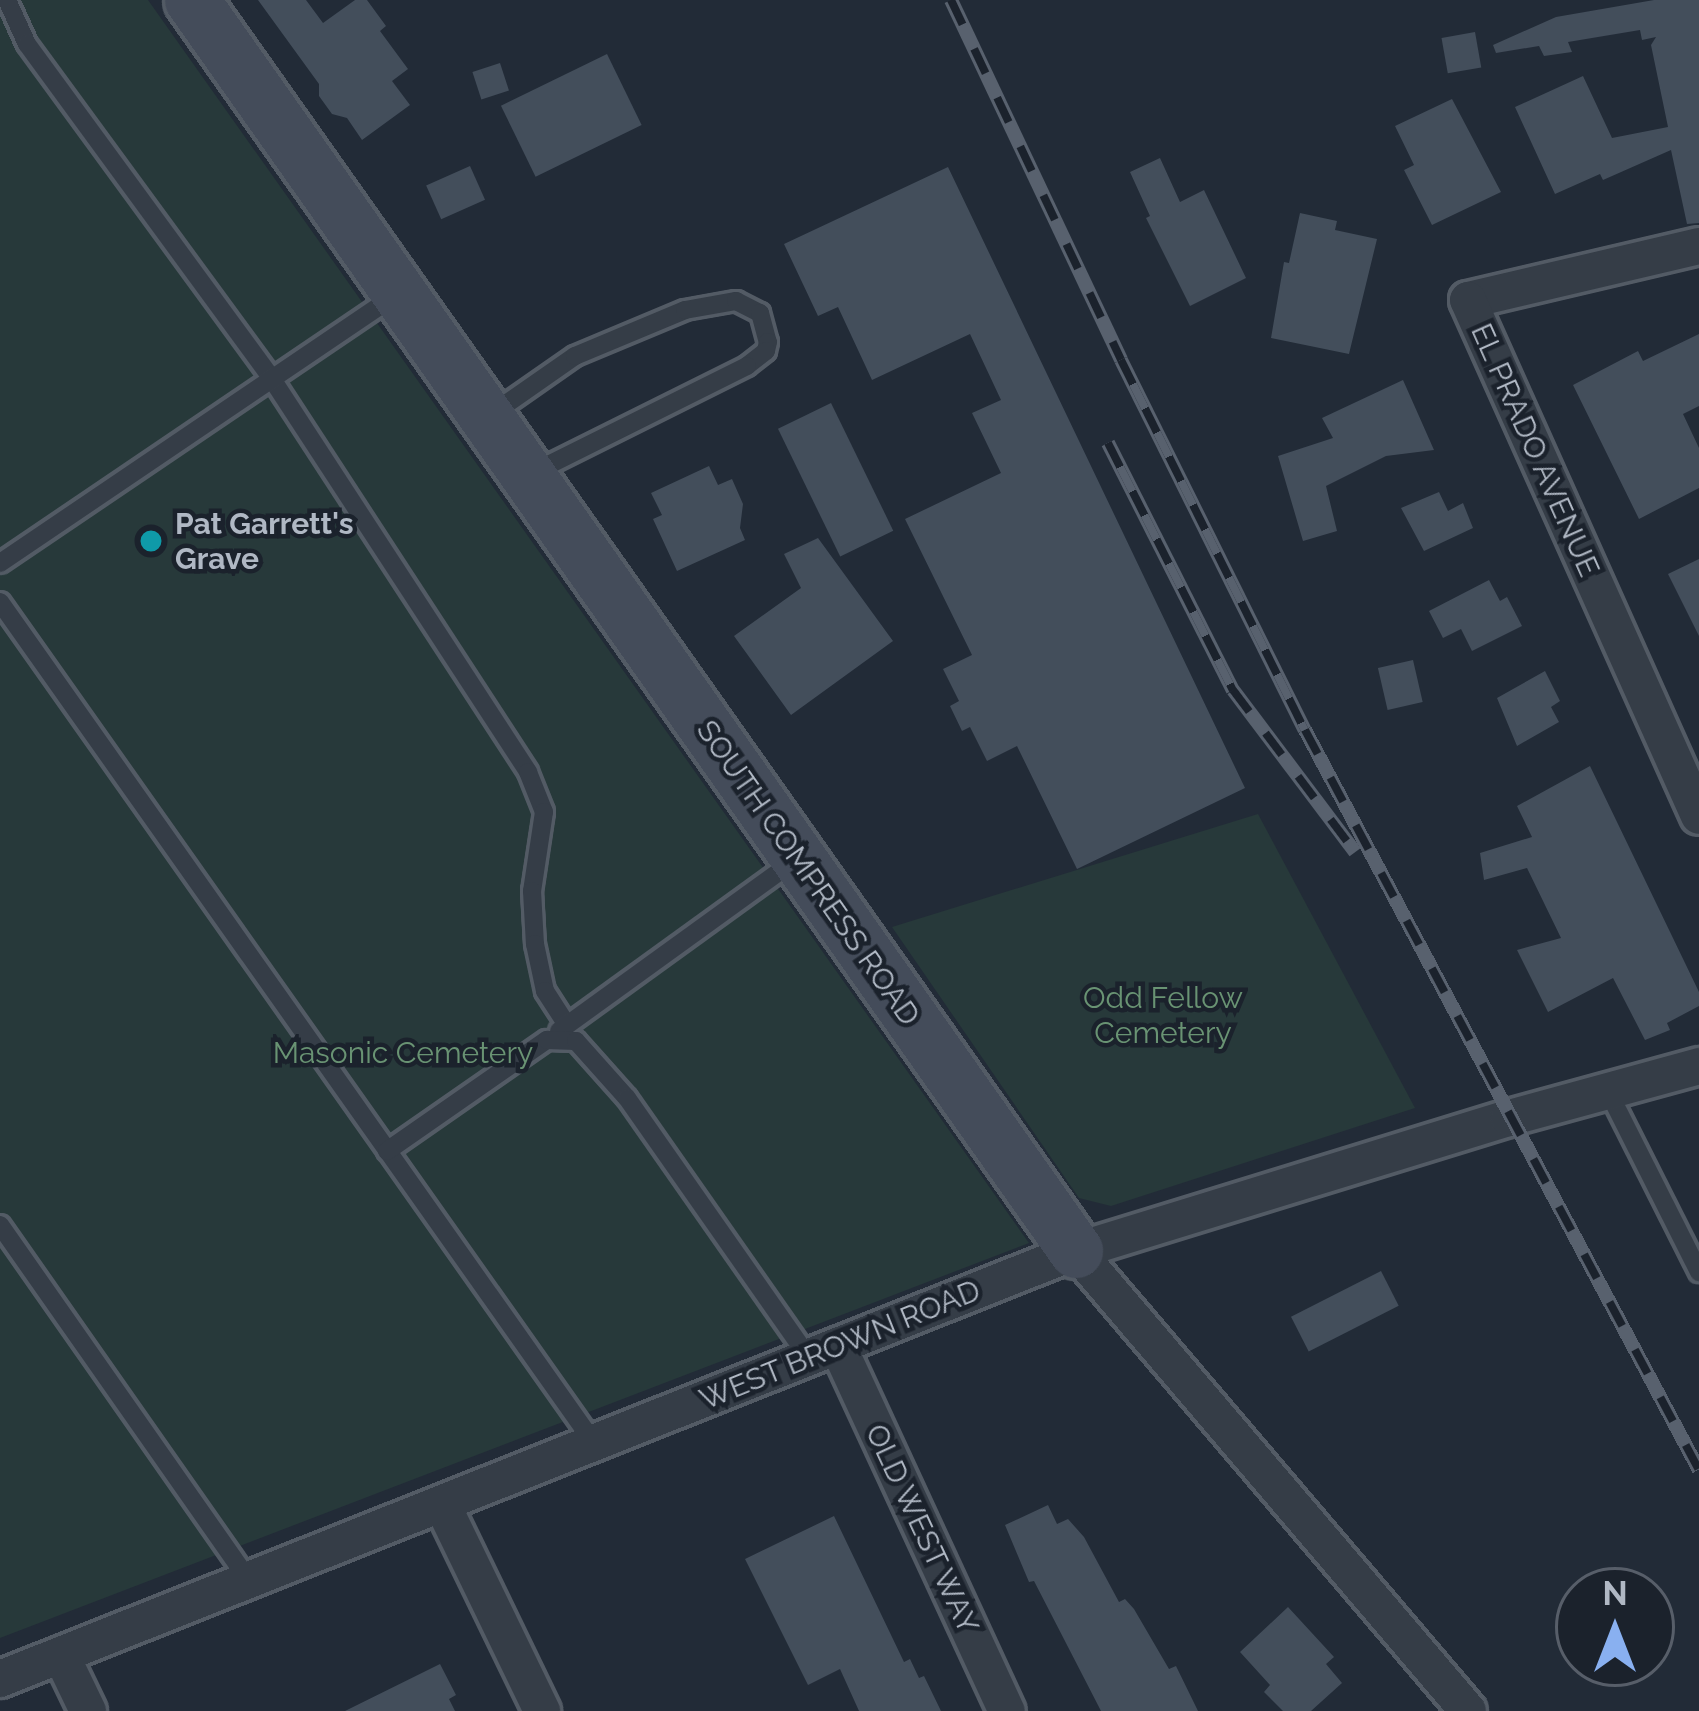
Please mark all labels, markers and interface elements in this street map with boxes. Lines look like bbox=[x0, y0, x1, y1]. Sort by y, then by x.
street label: EL PRADO AVENUE bbox=[1463, 317, 1607, 583]
place label: Pat Garrett's Grave bbox=[175, 506, 354, 576]
marker: Pat Garrett's Grave bbox=[138, 528, 164, 554]
street label: SOUTH COMPRESS ROAD bbox=[689, 714, 927, 1032]
park label: Odd Fellow Cemetery bbox=[1083, 980, 1243, 1050]
park label: Masonic Cemetery bbox=[273, 1035, 533, 1071]
street label: WEST BROWN ROAD bbox=[694, 1272, 986, 1418]
street label: OLD WEST WAY bbox=[857, 1417, 987, 1641]
north arrow bbox=[1555, 1567, 1675, 1687]
text: N bbox=[1602, 1574, 1628, 1613]

